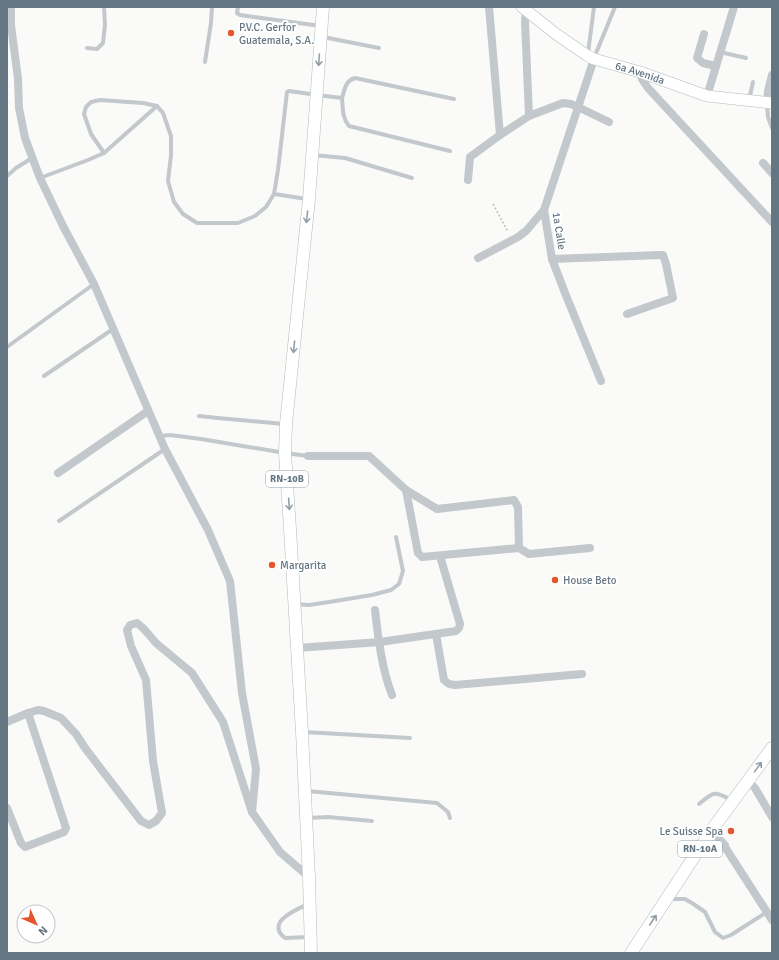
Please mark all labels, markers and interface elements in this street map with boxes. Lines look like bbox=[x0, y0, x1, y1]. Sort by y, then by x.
place label: P.V.C. Gerfor Guatemala, S.A. bbox=[239, 21, 314, 47]
marker: P.V.C. Gerfor Guatemala, S.A. bbox=[226, 28, 236, 38]
one-way arrow bbox=[316, 53, 323, 66]
street label: 6a Avenida bbox=[614, 59, 667, 87]
one-way arrow bbox=[304, 210, 311, 223]
street label: 1a Calle bbox=[550, 211, 568, 251]
one-way arrow bbox=[290, 340, 298, 353]
road number: RN-10B bbox=[266, 471, 308, 487]
one-way arrow bbox=[285, 497, 292, 510]
place label: Margarita bbox=[280, 559, 327, 572]
marker: Margarita bbox=[267, 560, 277, 570]
place label: House Beto bbox=[563, 574, 617, 587]
marker: House Beto bbox=[550, 575, 560, 585]
one-way arrow bbox=[754, 762, 762, 773]
place label: Le Suisse Spa bbox=[659, 825, 723, 838]
marker: Le Suisse Spa bbox=[726, 826, 736, 836]
road number: RN-10A bbox=[678, 841, 722, 857]
north arrow bbox=[16, 904, 56, 944]
one-way arrow bbox=[649, 915, 657, 926]
text: N bbox=[35, 923, 50, 938]

